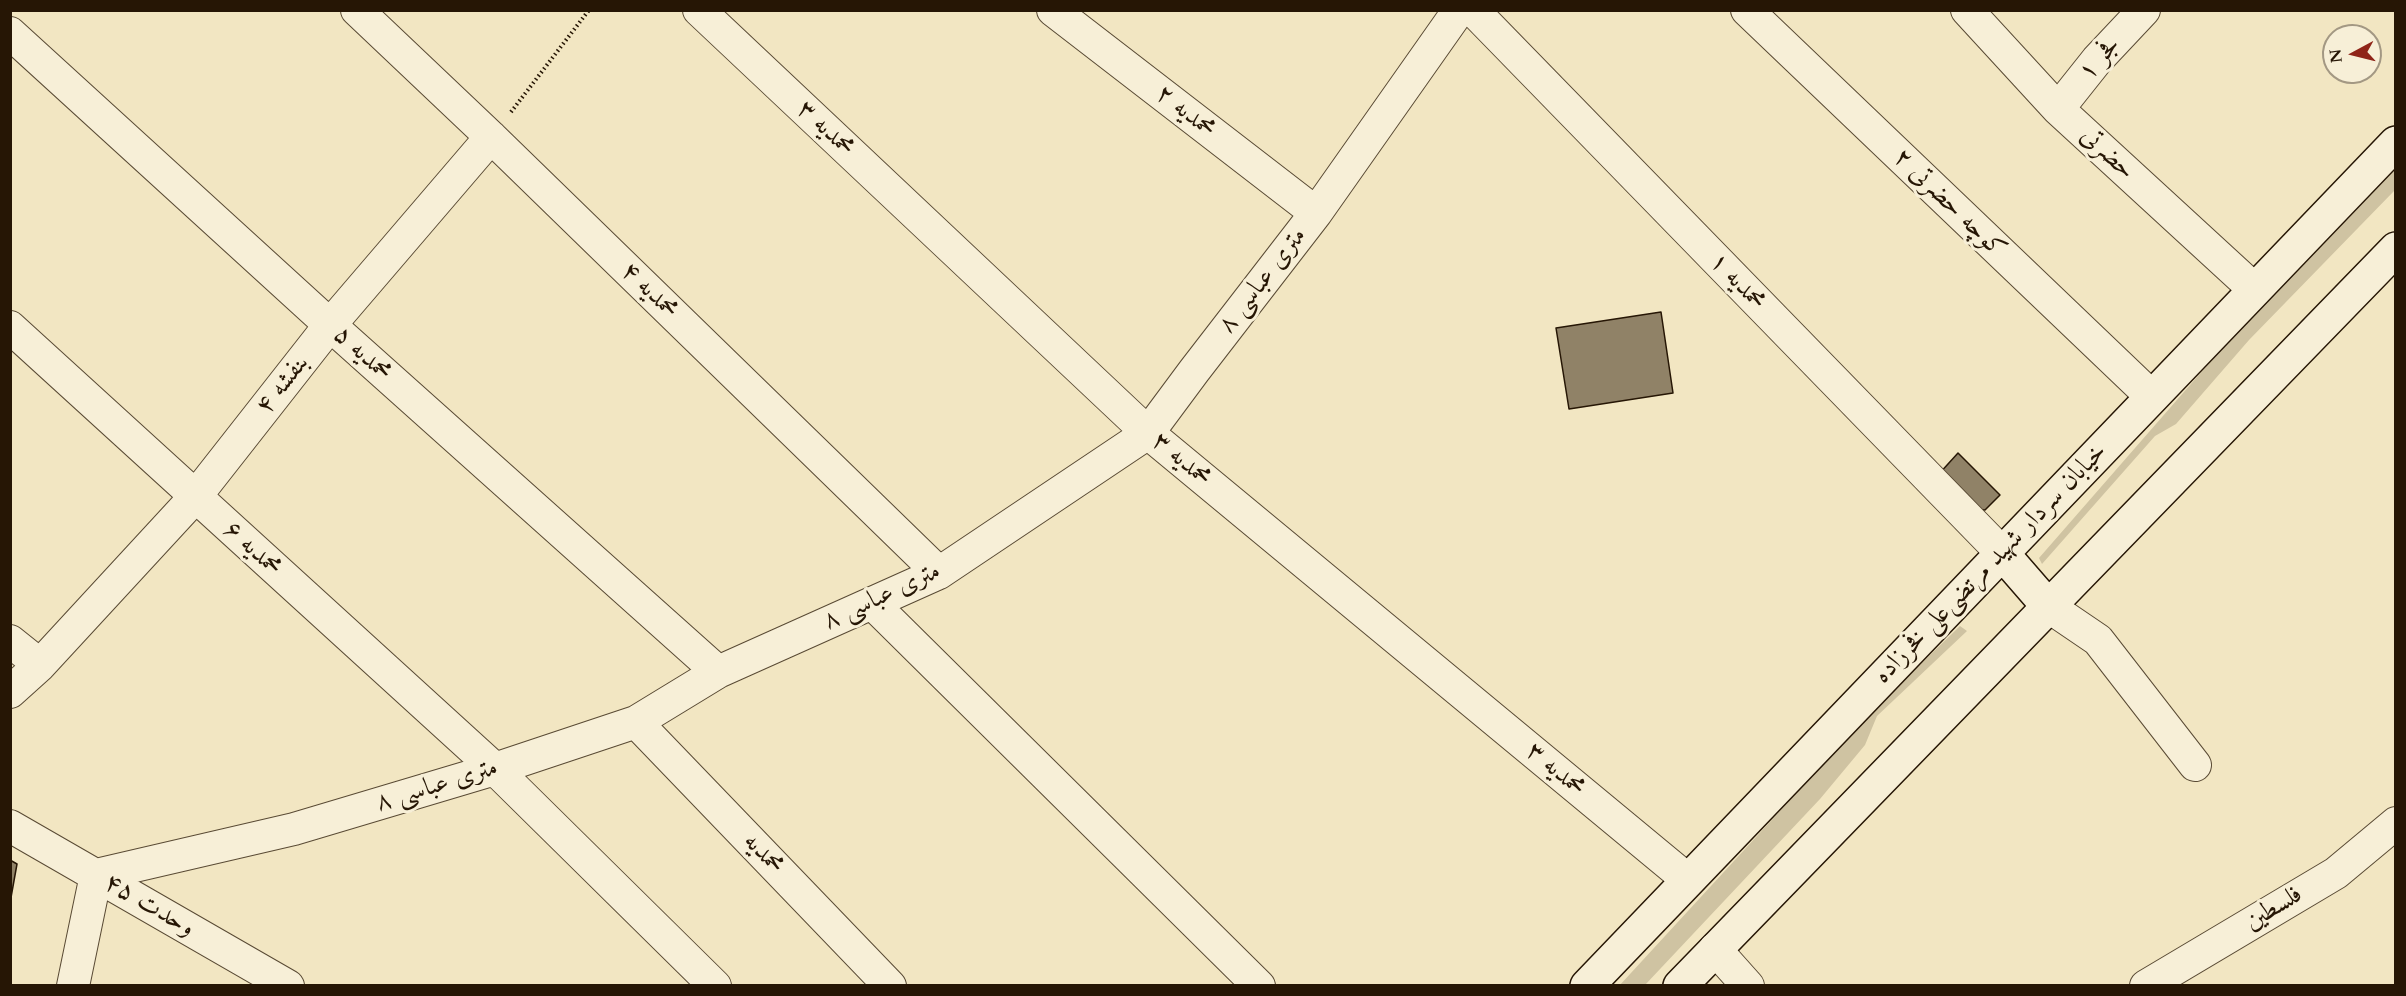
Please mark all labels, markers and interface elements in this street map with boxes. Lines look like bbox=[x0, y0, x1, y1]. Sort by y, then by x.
north arrow bbox=[2322, 24, 2382, 84]
street label: فجر ۱ bbox=[2072, 31, 2128, 87]
text: N bbox=[2324, 48, 2348, 64]
street label: محمدیه ۲ bbox=[1149, 79, 1221, 145]
street label: محمدیه ۳ bbox=[789, 94, 861, 164]
street label: حضرتی bbox=[2073, 121, 2141, 187]
street label: کوچه حضرتی ۲ bbox=[1886, 143, 2012, 265]
street label: ۸ متری عباسی bbox=[1212, 222, 1314, 340]
street label: محمدیه ۱ bbox=[1702, 247, 1772, 317]
street label: محمدیه ۴ bbox=[614, 256, 684, 326]
street label: محمدیه ۵ bbox=[326, 320, 398, 388]
street label: بنفشه ۴ bbox=[250, 349, 316, 421]
street label: محمدیه ۳ bbox=[1145, 426, 1217, 494]
street label: خیابان سردار شهید مرتضی‌علی فخرزاده bbox=[1868, 437, 2114, 691]
street label: محمدیه ۶ bbox=[216, 515, 288, 583]
street label: ۸ متری عباسی bbox=[818, 556, 946, 638]
street label: محمدیه ۳ bbox=[1519, 736, 1591, 804]
street label: ۸ متری عباسی bbox=[372, 753, 502, 819]
street label: محمدیه bbox=[736, 827, 790, 881]
street label: وحدت ۴۵ bbox=[98, 868, 200, 944]
street label: فلسطین bbox=[2240, 880, 2308, 938]

